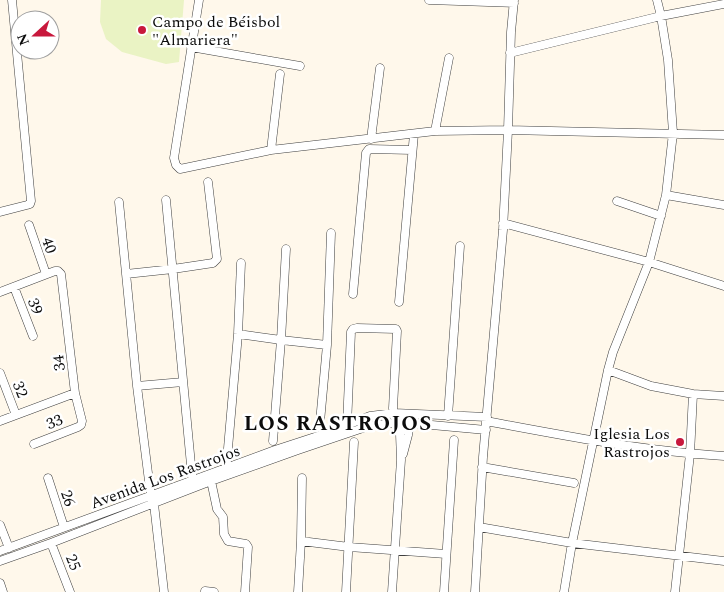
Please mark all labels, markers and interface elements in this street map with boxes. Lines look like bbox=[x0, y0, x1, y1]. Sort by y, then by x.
north arrow bbox=[10, 10, 60, 60]
place label: Campo de Béisbol "Almariera" bbox=[152, 10, 280, 52]
marker: Campo de Béisbol "Almariera" bbox=[136, 24, 148, 36]
text: N bbox=[11, 30, 35, 49]
street label: 40 bbox=[35, 234, 63, 257]
street label: 39 bbox=[21, 294, 49, 318]
street label: 34 bbox=[46, 353, 72, 372]
street label: 32 bbox=[6, 378, 34, 401]
street label: 33 bbox=[43, 408, 66, 436]
district label: LOS RASTROJOS bbox=[244, 408, 432, 440]
place label: Iglesia Los Rastrojos bbox=[593, 422, 670, 464]
marker: Iglesia Los Rastrojos bbox=[674, 436, 686, 448]
street label: Avenida Los Rastrojos bbox=[87, 439, 244, 515]
street label: 26 bbox=[54, 487, 82, 510]
street label: 25 bbox=[59, 551, 87, 574]

